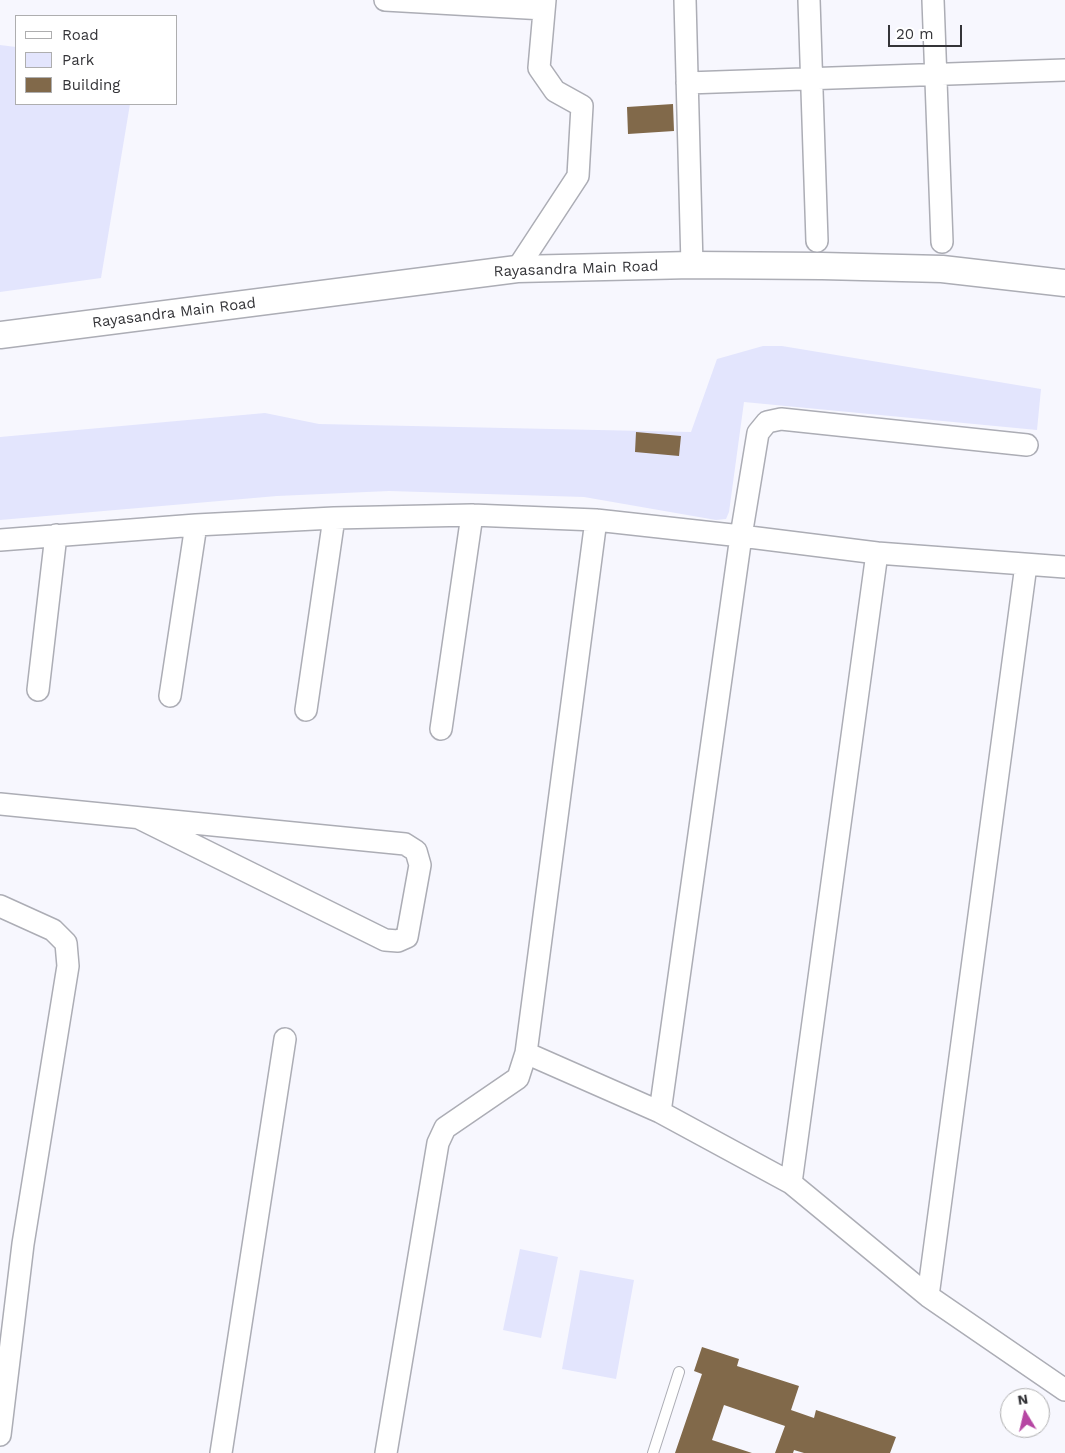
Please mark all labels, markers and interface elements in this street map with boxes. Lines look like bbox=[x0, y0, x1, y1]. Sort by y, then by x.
legend bbox=[15, 15, 178, 105]
scale bar bbox=[890, 15, 964, 47]
text: 20 m bbox=[896, 25, 934, 43]
text: Road bbox=[62, 26, 99, 44]
text: Park bbox=[62, 51, 94, 69]
text: Building bbox=[62, 76, 120, 94]
street label: Rayasandra Main Road bbox=[493, 257, 659, 281]
street label: Rayasandra Main Road bbox=[91, 294, 257, 332]
north arrow bbox=[1000, 1388, 1050, 1438]
text: N bbox=[1016, 1390, 1029, 1408]

